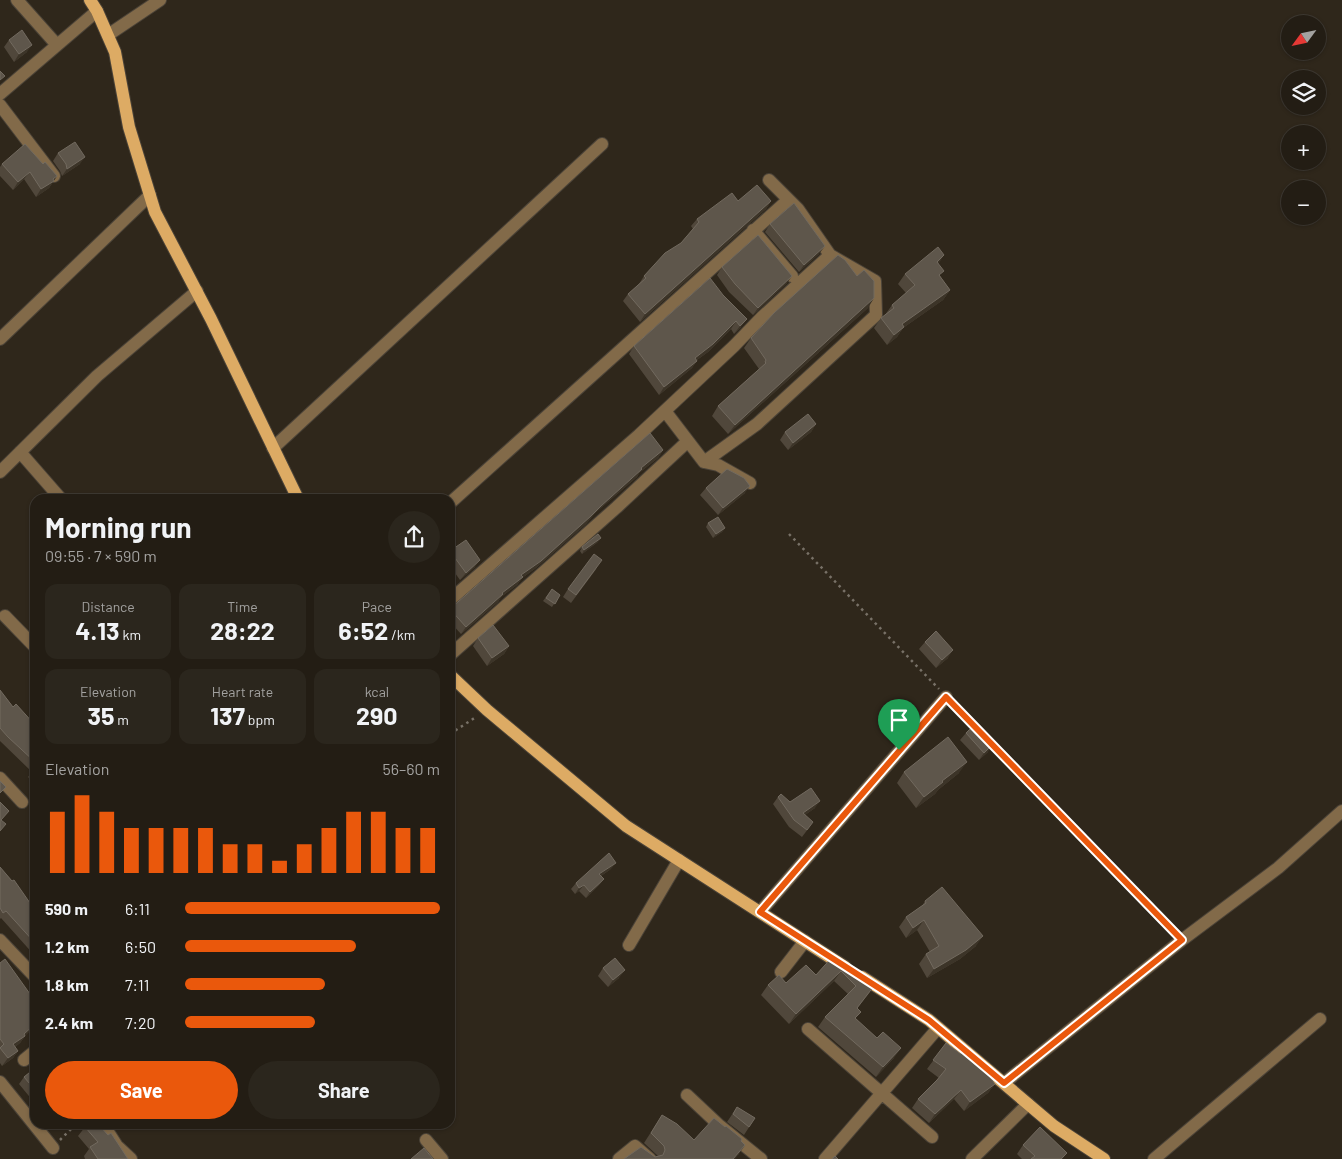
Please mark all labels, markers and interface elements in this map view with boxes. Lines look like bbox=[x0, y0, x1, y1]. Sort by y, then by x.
north arrow bbox=[1281, 15, 1326, 60]
map controls bbox=[1281, 15, 1326, 225]
button: layers bbox=[1281, 70, 1326, 115]
button: + bbox=[1281, 125, 1326, 170]
button: − bbox=[1281, 180, 1326, 225]
text: Morning run bbox=[45, 510, 192, 544]
button: share bbox=[388, 511, 440, 563]
text: 09:55 · 7 × 590 m bbox=[45, 546, 157, 565]
text: Distance bbox=[81, 598, 135, 615]
text: Time bbox=[227, 598, 258, 615]
text: Pace bbox=[362, 598, 392, 615]
text: 4.13 bbox=[75, 615, 120, 645]
text: 28:22 bbox=[210, 615, 275, 645]
text: 6:52 bbox=[338, 615, 388, 645]
text: km bbox=[120, 626, 141, 643]
text: /km bbox=[388, 626, 415, 643]
text: Elevation bbox=[80, 683, 136, 700]
text: Heart rate bbox=[212, 683, 273, 700]
text: kcal bbox=[365, 683, 389, 700]
pin bbox=[878, 699, 920, 750]
text: 35 bbox=[87, 700, 114, 730]
text: 137 bbox=[210, 700, 245, 730]
text: 290 bbox=[356, 700, 398, 730]
icon: arrive bbox=[885, 706, 913, 734]
text: m bbox=[114, 711, 129, 728]
text: bpm bbox=[245, 711, 275, 728]
text: Elevation bbox=[45, 759, 109, 778]
text: 56–60 m bbox=[383, 759, 440, 778]
text: 590 m bbox=[45, 899, 88, 918]
text: 6:11 bbox=[125, 899, 150, 918]
text: 1.2 km bbox=[45, 937, 89, 956]
text: 6:50 bbox=[125, 937, 156, 956]
text: 1.8 km bbox=[45, 975, 89, 994]
text: 7:11 bbox=[125, 975, 149, 994]
text: 2.4 km bbox=[45, 1013, 93, 1032]
text: 7:20 bbox=[125, 1013, 156, 1032]
button: Save bbox=[45, 1061, 238, 1119]
button: Share bbox=[248, 1061, 440, 1119]

